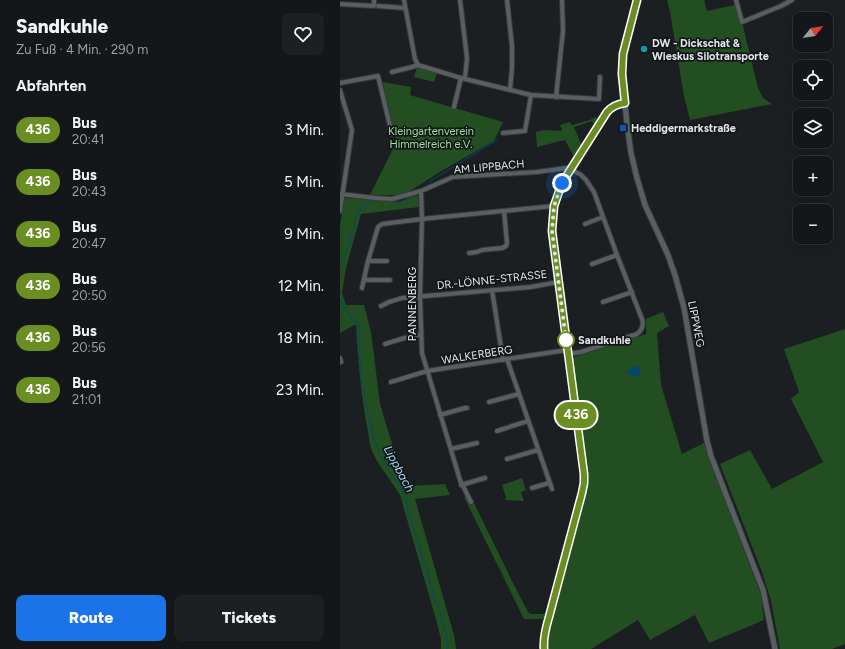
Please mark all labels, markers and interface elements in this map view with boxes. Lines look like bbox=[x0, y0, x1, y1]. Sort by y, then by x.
north arrow bbox=[793, 12, 833, 52]
map controls bbox=[793, 12, 833, 244]
button: heart bbox=[282, 13, 324, 55]
text: Sandkuhle bbox=[16, 15, 108, 38]
place label: DW - Dickschat & Wieskus Silotransporte bbox=[652, 37, 769, 63]
text: Zu Fuß · 4 Min. · 290 m bbox=[16, 42, 148, 57]
marker: DW - Dickschat & Wieskus Silotransporte bbox=[639, 44, 649, 54]
button: locate bbox=[793, 60, 833, 100]
text: Abfahrten bbox=[16, 77, 86, 95]
button: layers bbox=[793, 108, 833, 148]
text: Bus bbox=[72, 114, 97, 132]
text: 436 bbox=[26, 121, 50, 138]
text: 3 Min. bbox=[284, 121, 324, 139]
place label: Heddigermarkstraße bbox=[631, 122, 736, 135]
marker: Heddigermarkstraße bbox=[618, 123, 628, 133]
park label: Kleingartenverein Himmelreich e.V. bbox=[388, 125, 474, 151]
text: 20:41 bbox=[72, 132, 104, 147]
button: + bbox=[793, 156, 833, 196]
street label: AM LIPPBACH bbox=[453, 157, 525, 177]
text: Bus bbox=[72, 166, 97, 184]
text: 436 bbox=[26, 173, 50, 190]
text: 5 Min. bbox=[284, 173, 324, 191]
your location bbox=[552, 173, 572, 193]
text: 20:43 bbox=[72, 184, 106, 199]
button: − bbox=[793, 204, 833, 244]
text: Bus bbox=[72, 218, 97, 236]
text: 436 bbox=[26, 225, 50, 242]
text: 9 Min. bbox=[284, 225, 324, 243]
text: 20:47 bbox=[72, 236, 106, 251]
street label: PANNENBERG bbox=[406, 267, 419, 341]
street label: DR.-LÖNNE-STRASSE bbox=[436, 267, 548, 292]
text: Bus bbox=[72, 270, 97, 288]
text: 436 bbox=[26, 277, 50, 294]
text: 12 Min. bbox=[278, 277, 324, 295]
text: 20:50 bbox=[72, 288, 107, 303]
street label: LIPPWEG bbox=[685, 300, 707, 348]
text: Bus bbox=[72, 322, 97, 340]
text: 436 bbox=[26, 329, 50, 346]
text: 18 Min. bbox=[277, 329, 324, 347]
marker: Sandkuhle bbox=[557, 331, 575, 349]
place label: Sandkuhle bbox=[578, 334, 631, 347]
text: 20:56 bbox=[72, 340, 106, 355]
street label: WALKERBERG bbox=[440, 343, 514, 367]
text: Bus bbox=[72, 374, 97, 392]
text: 436 bbox=[26, 381, 50, 398]
text: 23 Min. bbox=[276, 381, 324, 399]
text: 21:01 bbox=[72, 392, 102, 407]
line badge: 436 bbox=[553, 402, 599, 428]
text: 436 bbox=[564, 406, 588, 423]
water label: Lippbach bbox=[381, 443, 417, 495]
button: Route bbox=[16, 595, 166, 641]
button: Tickets bbox=[174, 595, 324, 641]

